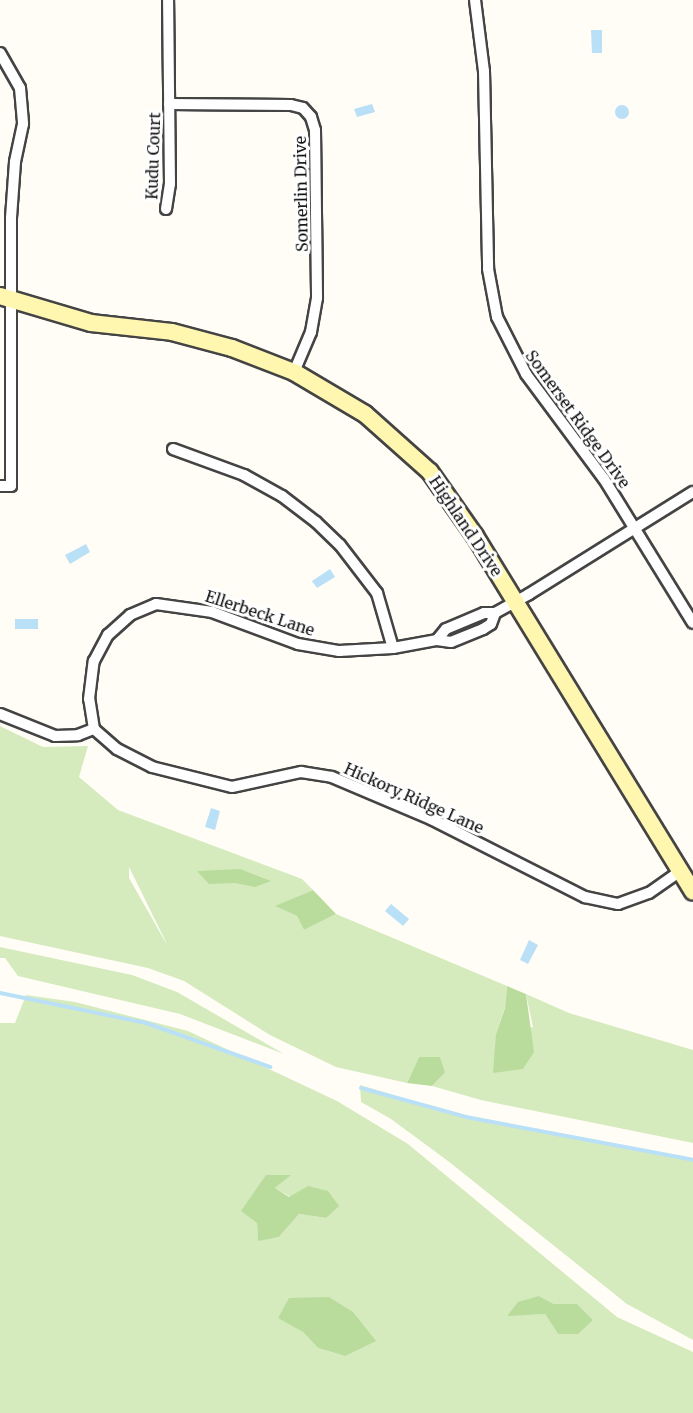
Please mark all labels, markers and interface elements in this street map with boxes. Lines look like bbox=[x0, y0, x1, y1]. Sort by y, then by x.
street label: Kudu Court bbox=[142, 112, 164, 200]
street label: Somerlin Drive bbox=[290, 136, 312, 252]
street label: Somerset Ridge Drive bbox=[522, 346, 634, 492]
street label: Highland Drive bbox=[425, 472, 507, 580]
street label: Ellerbeck Lane bbox=[203, 586, 317, 640]
street label: Hickory Ridge Lane bbox=[341, 759, 487, 837]

